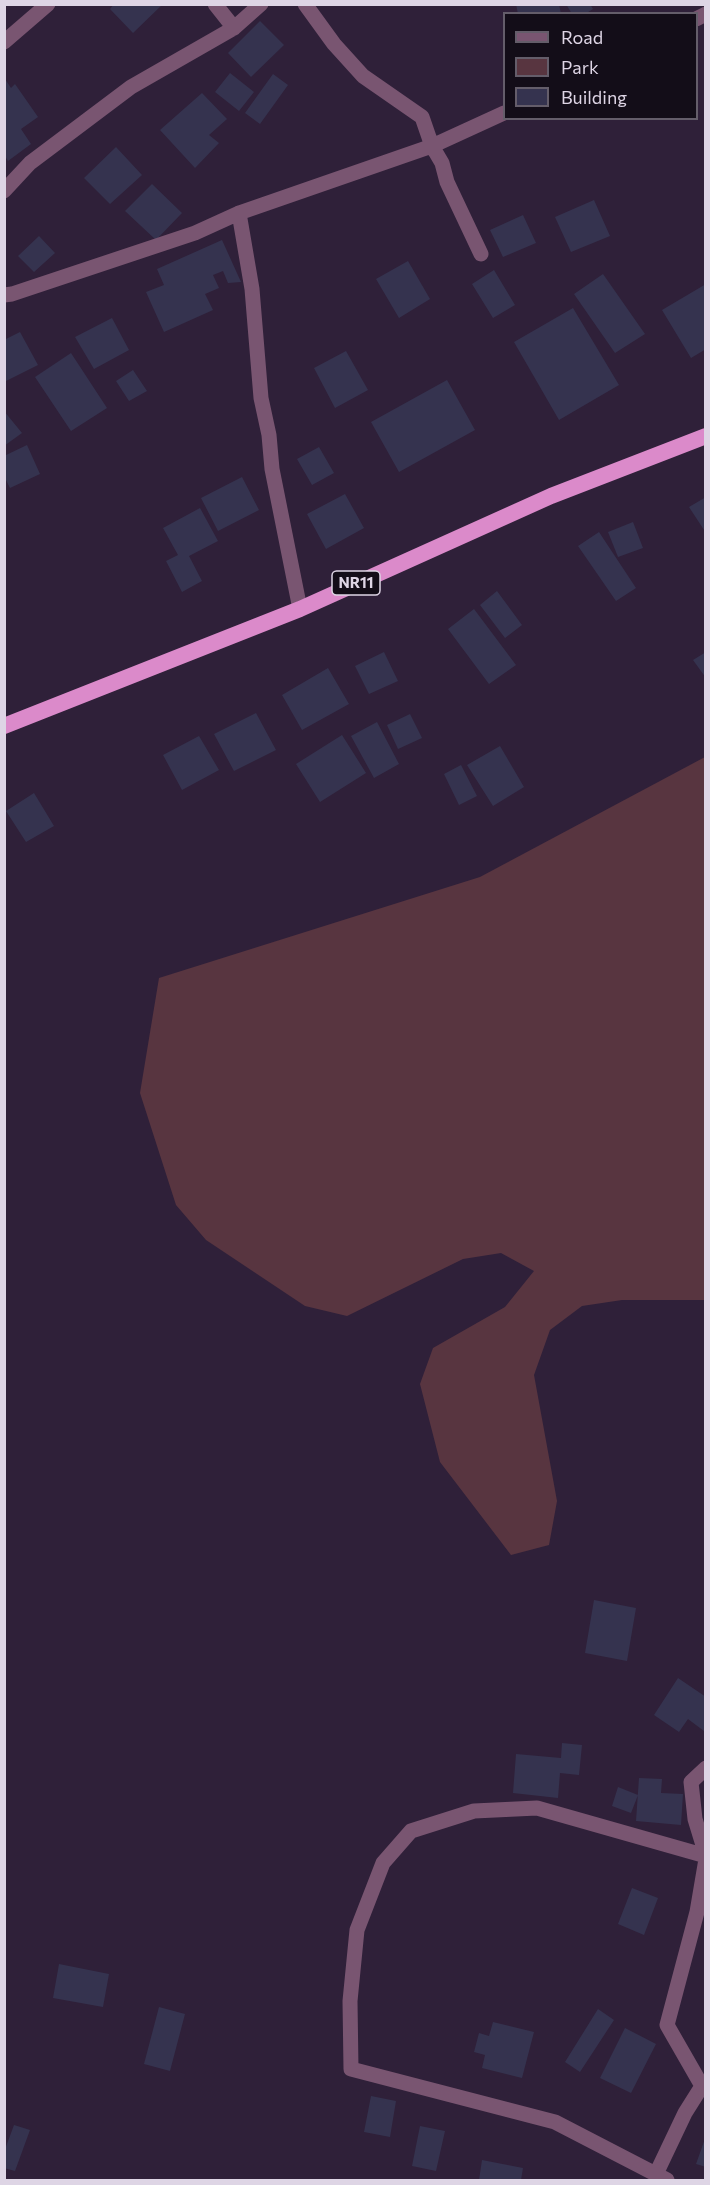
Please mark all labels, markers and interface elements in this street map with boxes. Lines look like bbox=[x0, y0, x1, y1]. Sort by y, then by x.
legend bbox=[503, 12, 698, 120]
text: Road bbox=[561, 26, 603, 48]
text: Park bbox=[561, 56, 599, 78]
text: Building bbox=[561, 86, 627, 108]
road number: NR11 bbox=[332, 571, 380, 595]

